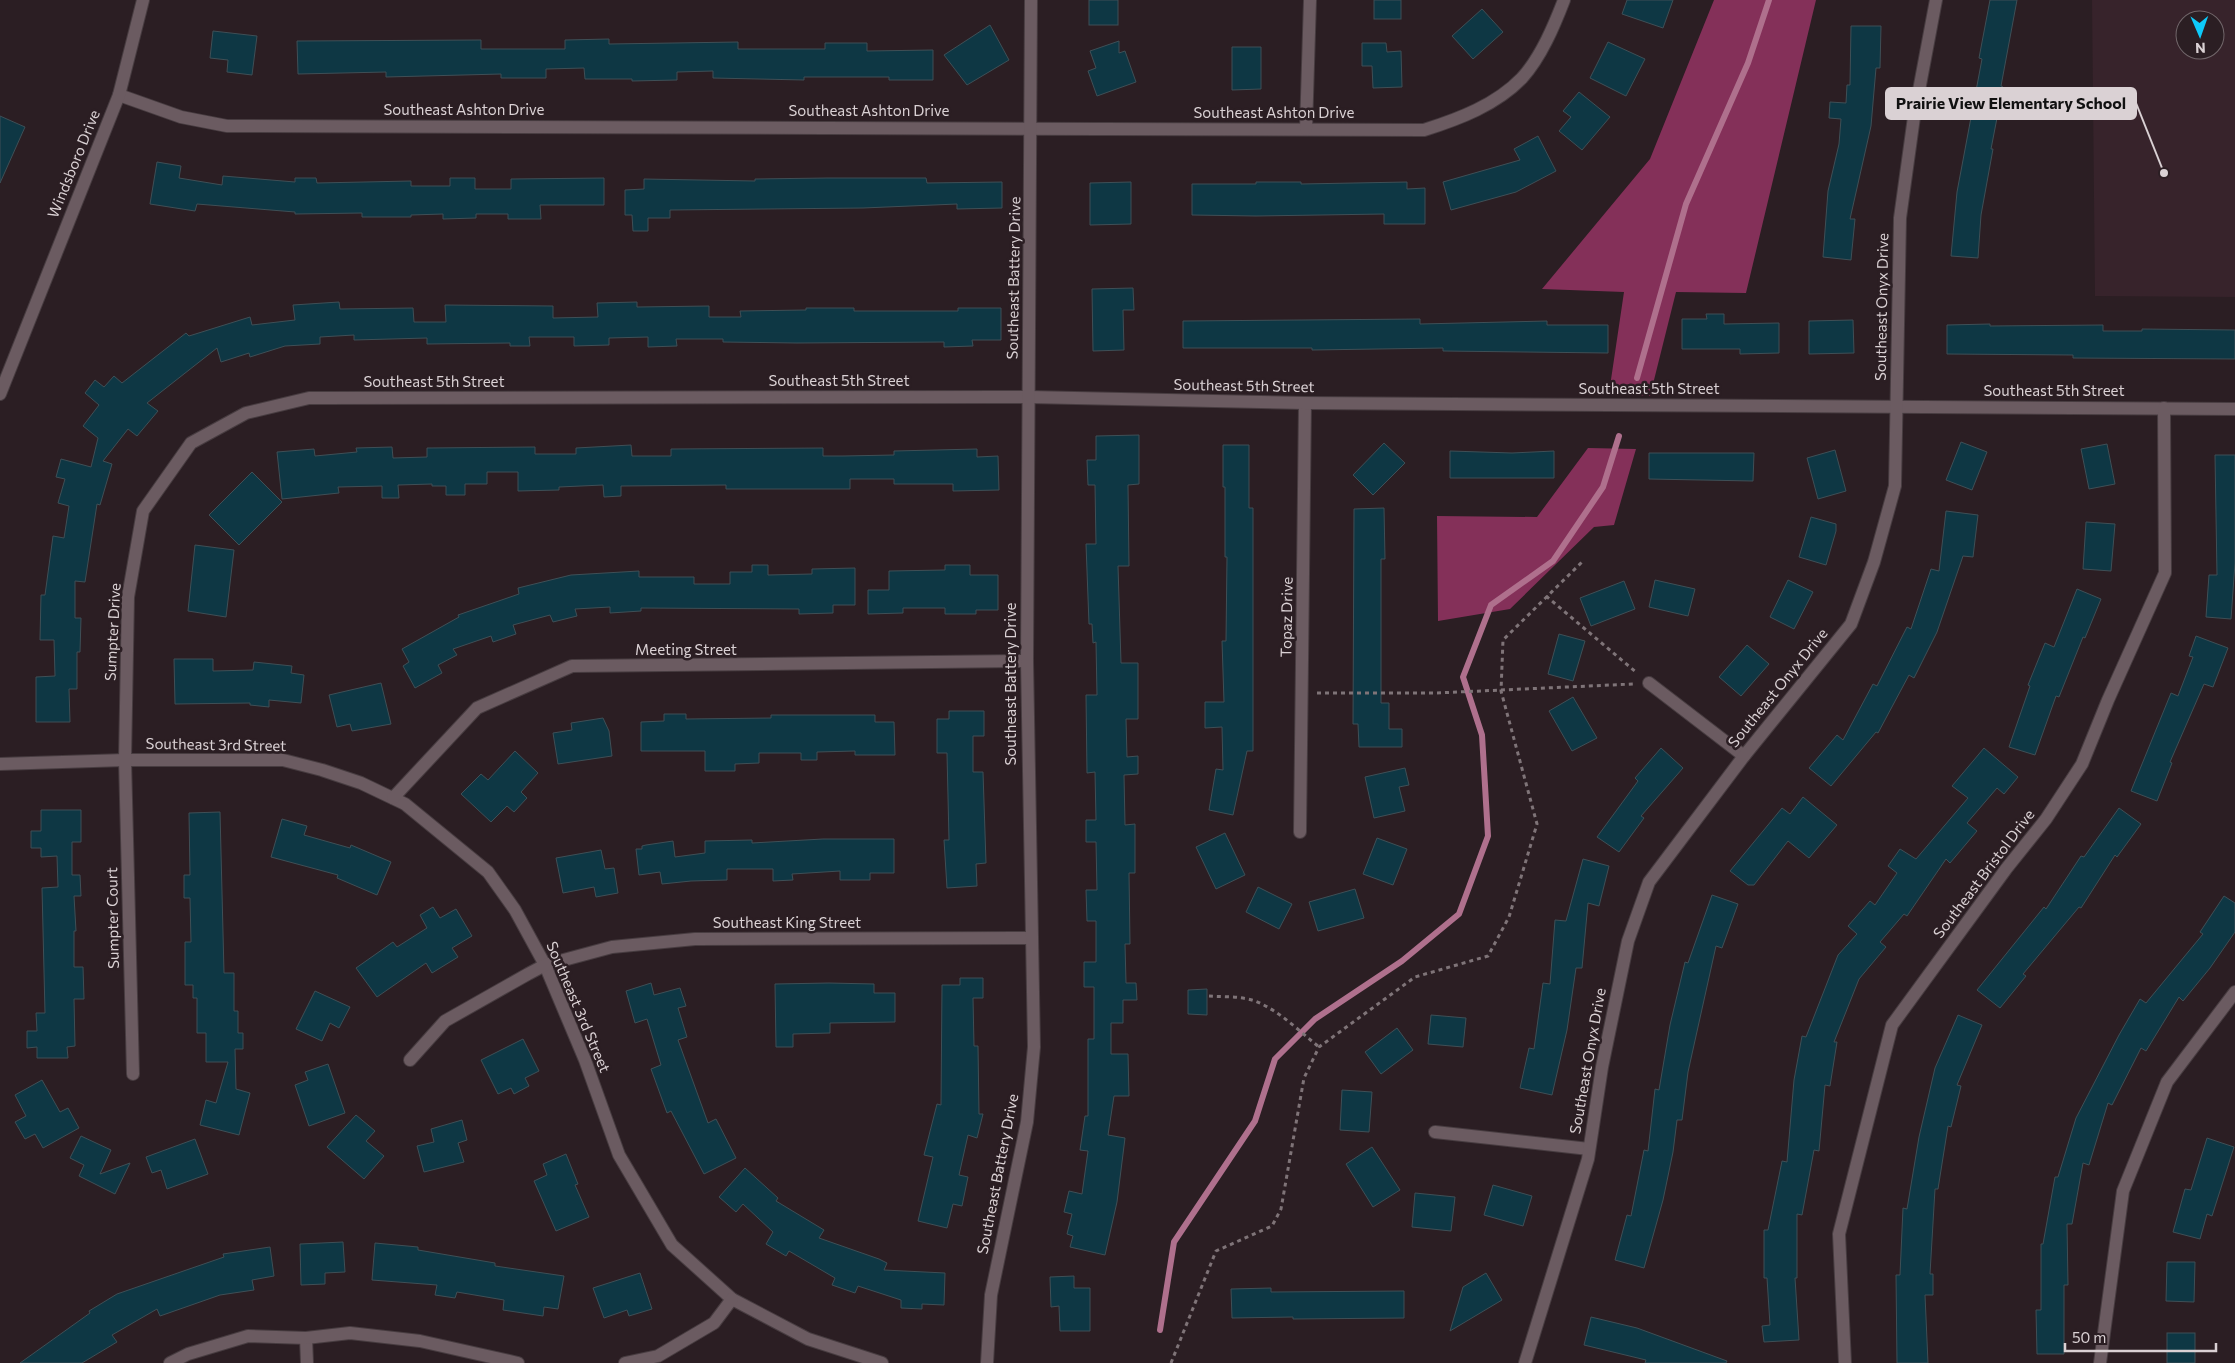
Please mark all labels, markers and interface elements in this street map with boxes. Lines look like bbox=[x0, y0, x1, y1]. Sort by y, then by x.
north arrow bbox=[2175, 10, 2225, 60]
text: N bbox=[2195, 40, 2206, 57]
callout: Prairie View Elementary School bbox=[1886, 88, 2136, 119]
text: Prairie View Elementary School bbox=[1896, 93, 2126, 112]
street label: Southeast Ashton Drive bbox=[384, 100, 545, 118]
street label: Southeast Ashton Drive bbox=[789, 101, 950, 119]
street label: Southeast Ashton Drive bbox=[1194, 103, 1355, 121]
street label: Windsboro Drive bbox=[43, 107, 103, 220]
street label: Southeast Battery Drive bbox=[1003, 196, 1023, 360]
street label: Southeast Onyx Drive bbox=[1871, 233, 1891, 381]
street label: Southeast 5th Street bbox=[768, 371, 910, 389]
street label: Southeast 5th Street bbox=[363, 372, 505, 390]
street label: Southeast 5th Street bbox=[1173, 375, 1315, 395]
street label: Southeast 5th Street bbox=[1578, 379, 1720, 397]
street label: Southeast 5th Street bbox=[1983, 381, 2125, 399]
street label: Topaz Drive bbox=[1276, 576, 1296, 657]
street label: Sumpter Drive bbox=[100, 582, 124, 681]
street label: Southeast Battery Drive bbox=[1001, 602, 1019, 765]
street label: Southeast Onyx Drive bbox=[1724, 624, 1831, 751]
street label: Meeting Street bbox=[635, 640, 737, 658]
street label: Southeast 3rd Street bbox=[146, 734, 286, 754]
street label: Southeast Bristol Drive bbox=[1929, 805, 2038, 941]
street label: Sumpter Court bbox=[102, 867, 122, 969]
street label: Southeast King Street bbox=[713, 913, 861, 931]
street label: Southeast 3rd Street bbox=[543, 938, 615, 1075]
street label: Southeast Onyx Drive bbox=[1565, 986, 1609, 1135]
street label: Southeast Battery Drive bbox=[973, 1092, 1021, 1256]
scale bar bbox=[2065, 1320, 2216, 1352]
text: 50 m bbox=[2072, 1328, 2106, 1346]

